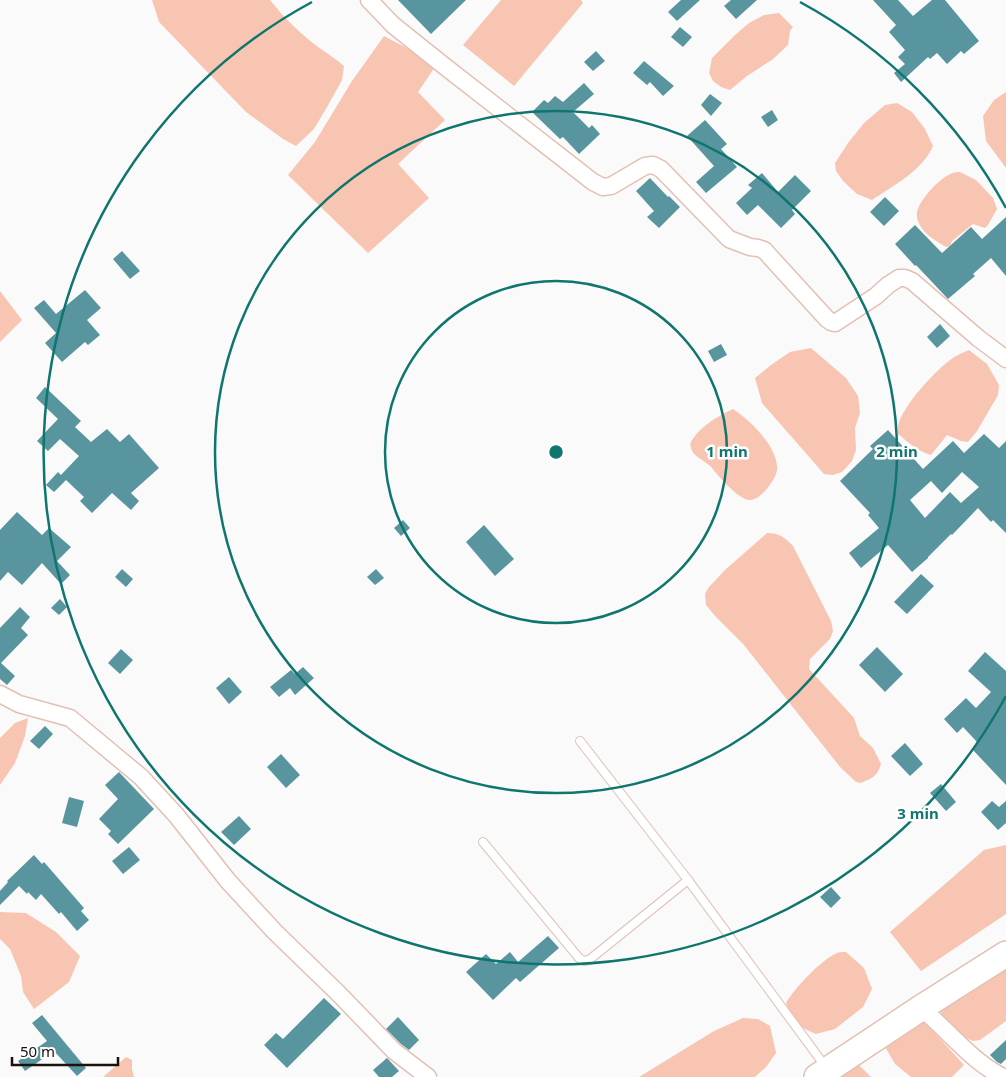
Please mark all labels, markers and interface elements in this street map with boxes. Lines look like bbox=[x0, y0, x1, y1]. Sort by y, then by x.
text: 1 min bbox=[706, 441, 748, 461]
text: 2 min bbox=[876, 441, 918, 461]
centre of rings bbox=[547, 443, 565, 461]
text: 3 min bbox=[897, 803, 939, 823]
scale bar bbox=[12, 1034, 119, 1066]
text: 50 m bbox=[20, 1041, 55, 1061]

